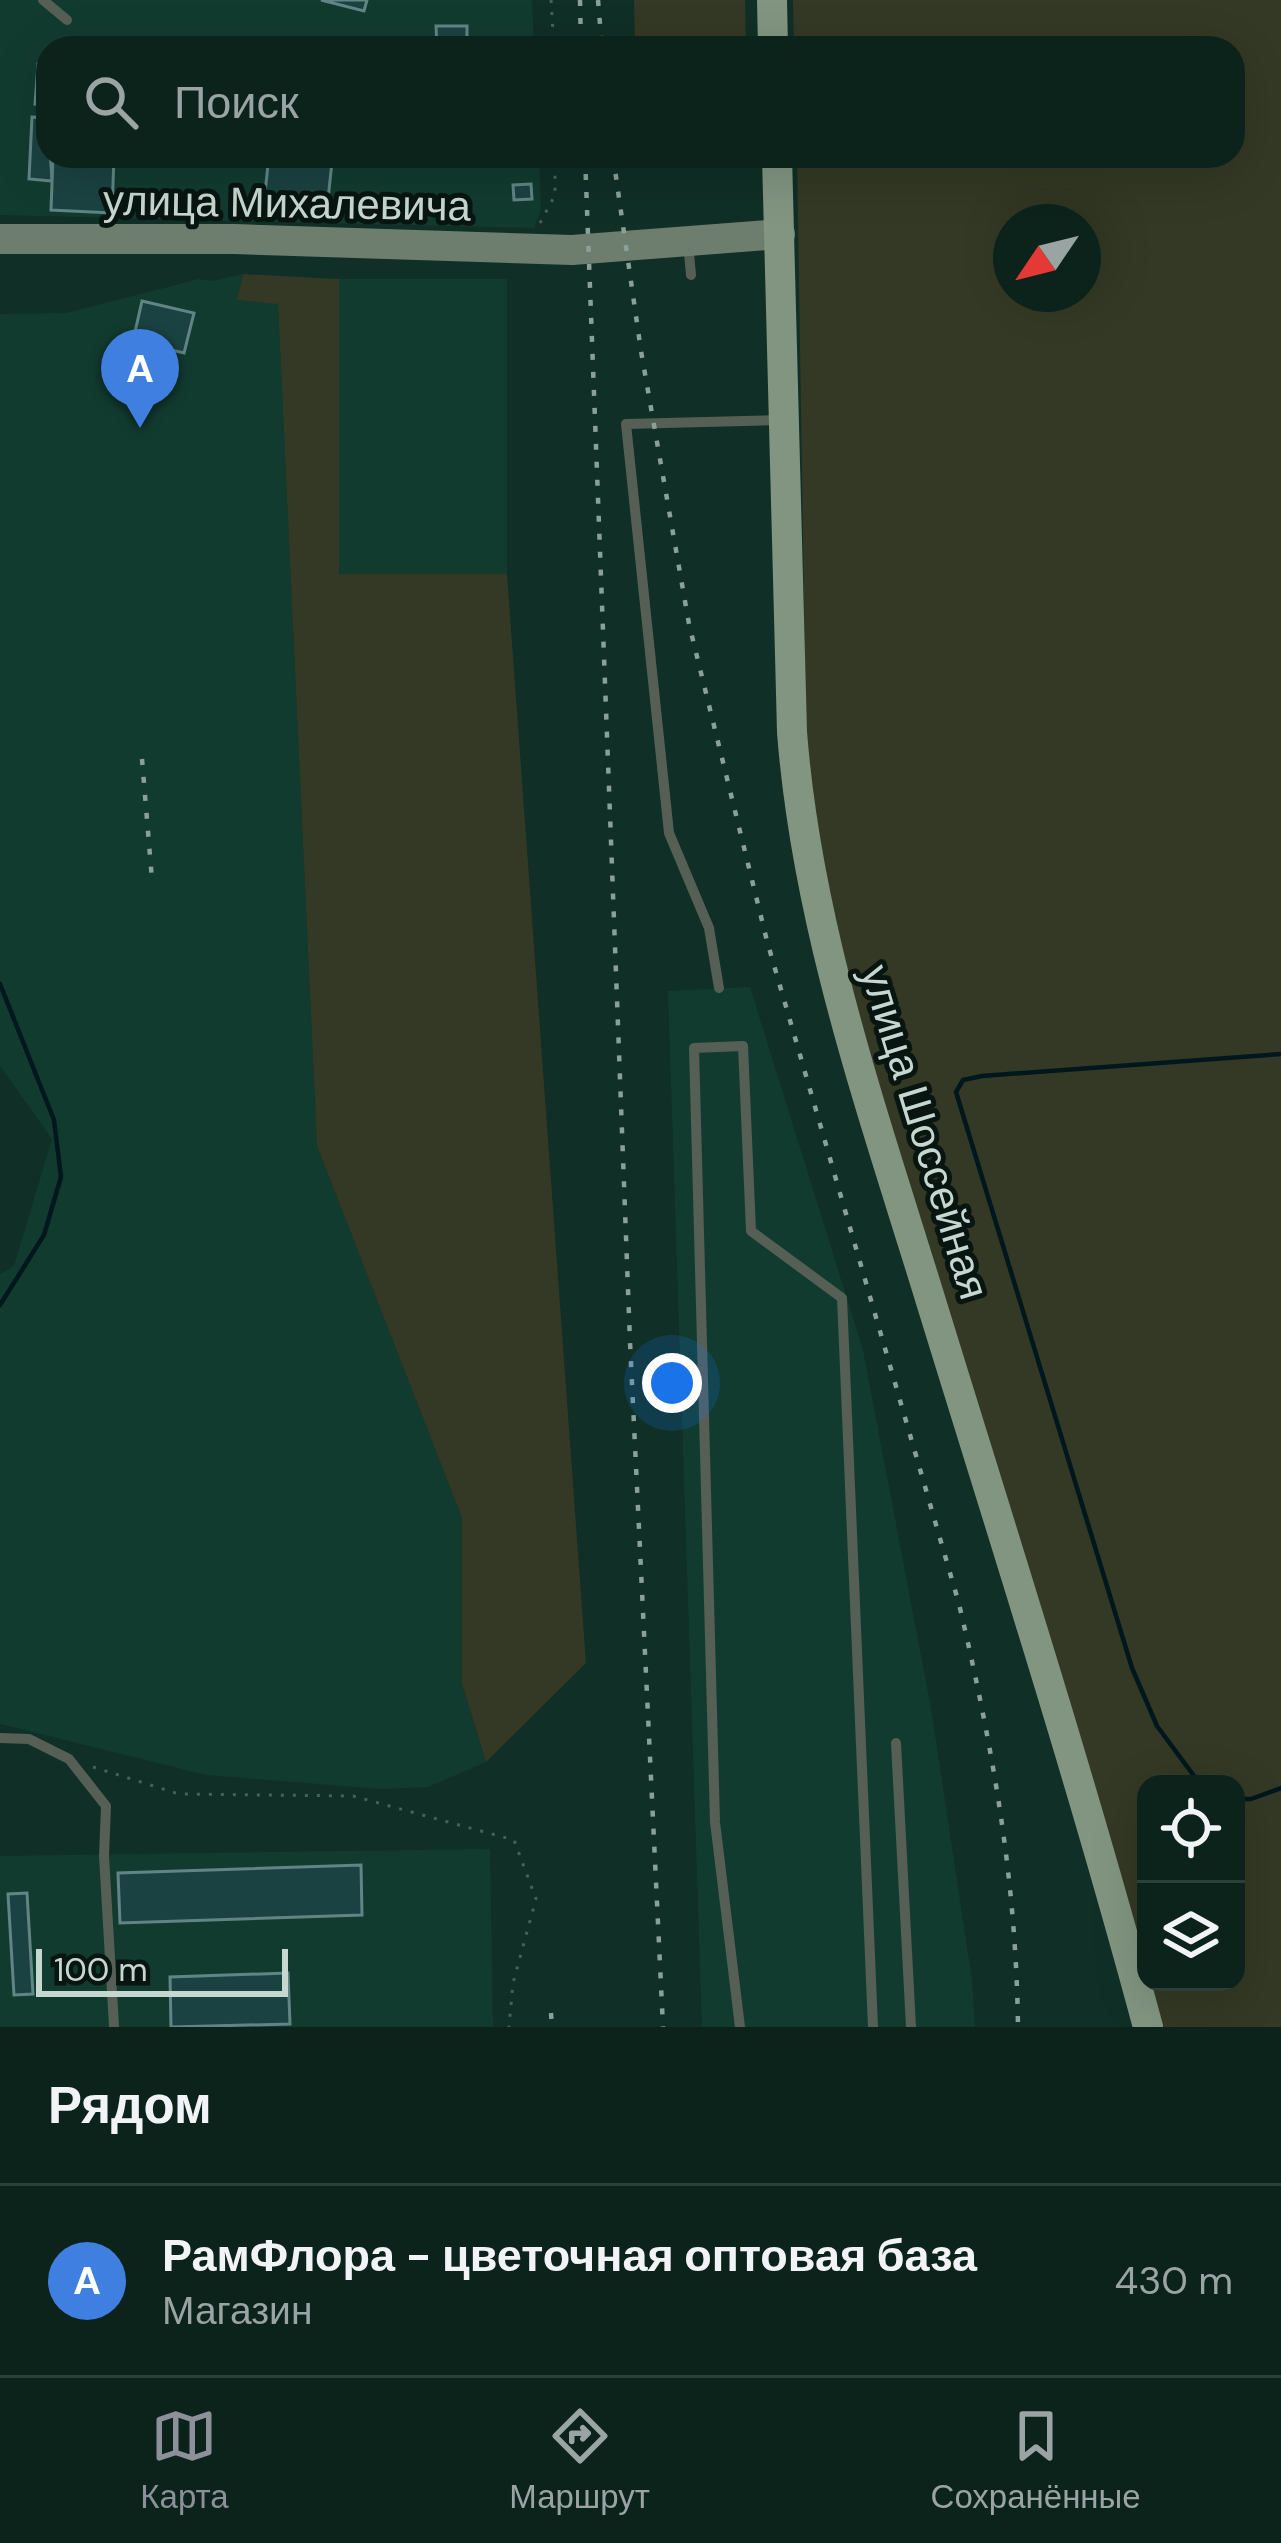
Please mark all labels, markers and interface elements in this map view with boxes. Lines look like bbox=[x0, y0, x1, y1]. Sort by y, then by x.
search box bbox=[36, 36, 1245, 168]
icon: search bbox=[78, 69, 144, 135]
text: Поиск bbox=[174, 73, 299, 132]
street label: улица Михалевича bbox=[103, 172, 472, 234]
north arrow bbox=[993, 204, 1101, 312]
pin: A bbox=[101, 329, 179, 428]
street label: улица Шоссейная bbox=[848, 958, 1002, 1306]
your location bbox=[642, 1353, 702, 1413]
map controls bbox=[1137, 1775, 1245, 1991]
button: locate bbox=[1137, 1775, 1245, 1883]
button: layers bbox=[1137, 1883, 1245, 1991]
scale bar bbox=[36, 1943, 288, 1996]
text: 100 m bbox=[54, 1948, 148, 1991]
text: Рядом bbox=[48, 2072, 212, 2139]
text: РамФлора - цветочная оптовая база bbox=[162, 2226, 977, 2285]
text: A bbox=[73, 2255, 101, 2306]
text: 430 m bbox=[1114, 2255, 1233, 2306]
text: Магазин bbox=[162, 2285, 312, 2336]
tab: Карта bbox=[140, 2403, 229, 2518]
tab: Маршрут bbox=[509, 2403, 650, 2518]
tab: Сохранённые bbox=[931, 2403, 1141, 2518]

